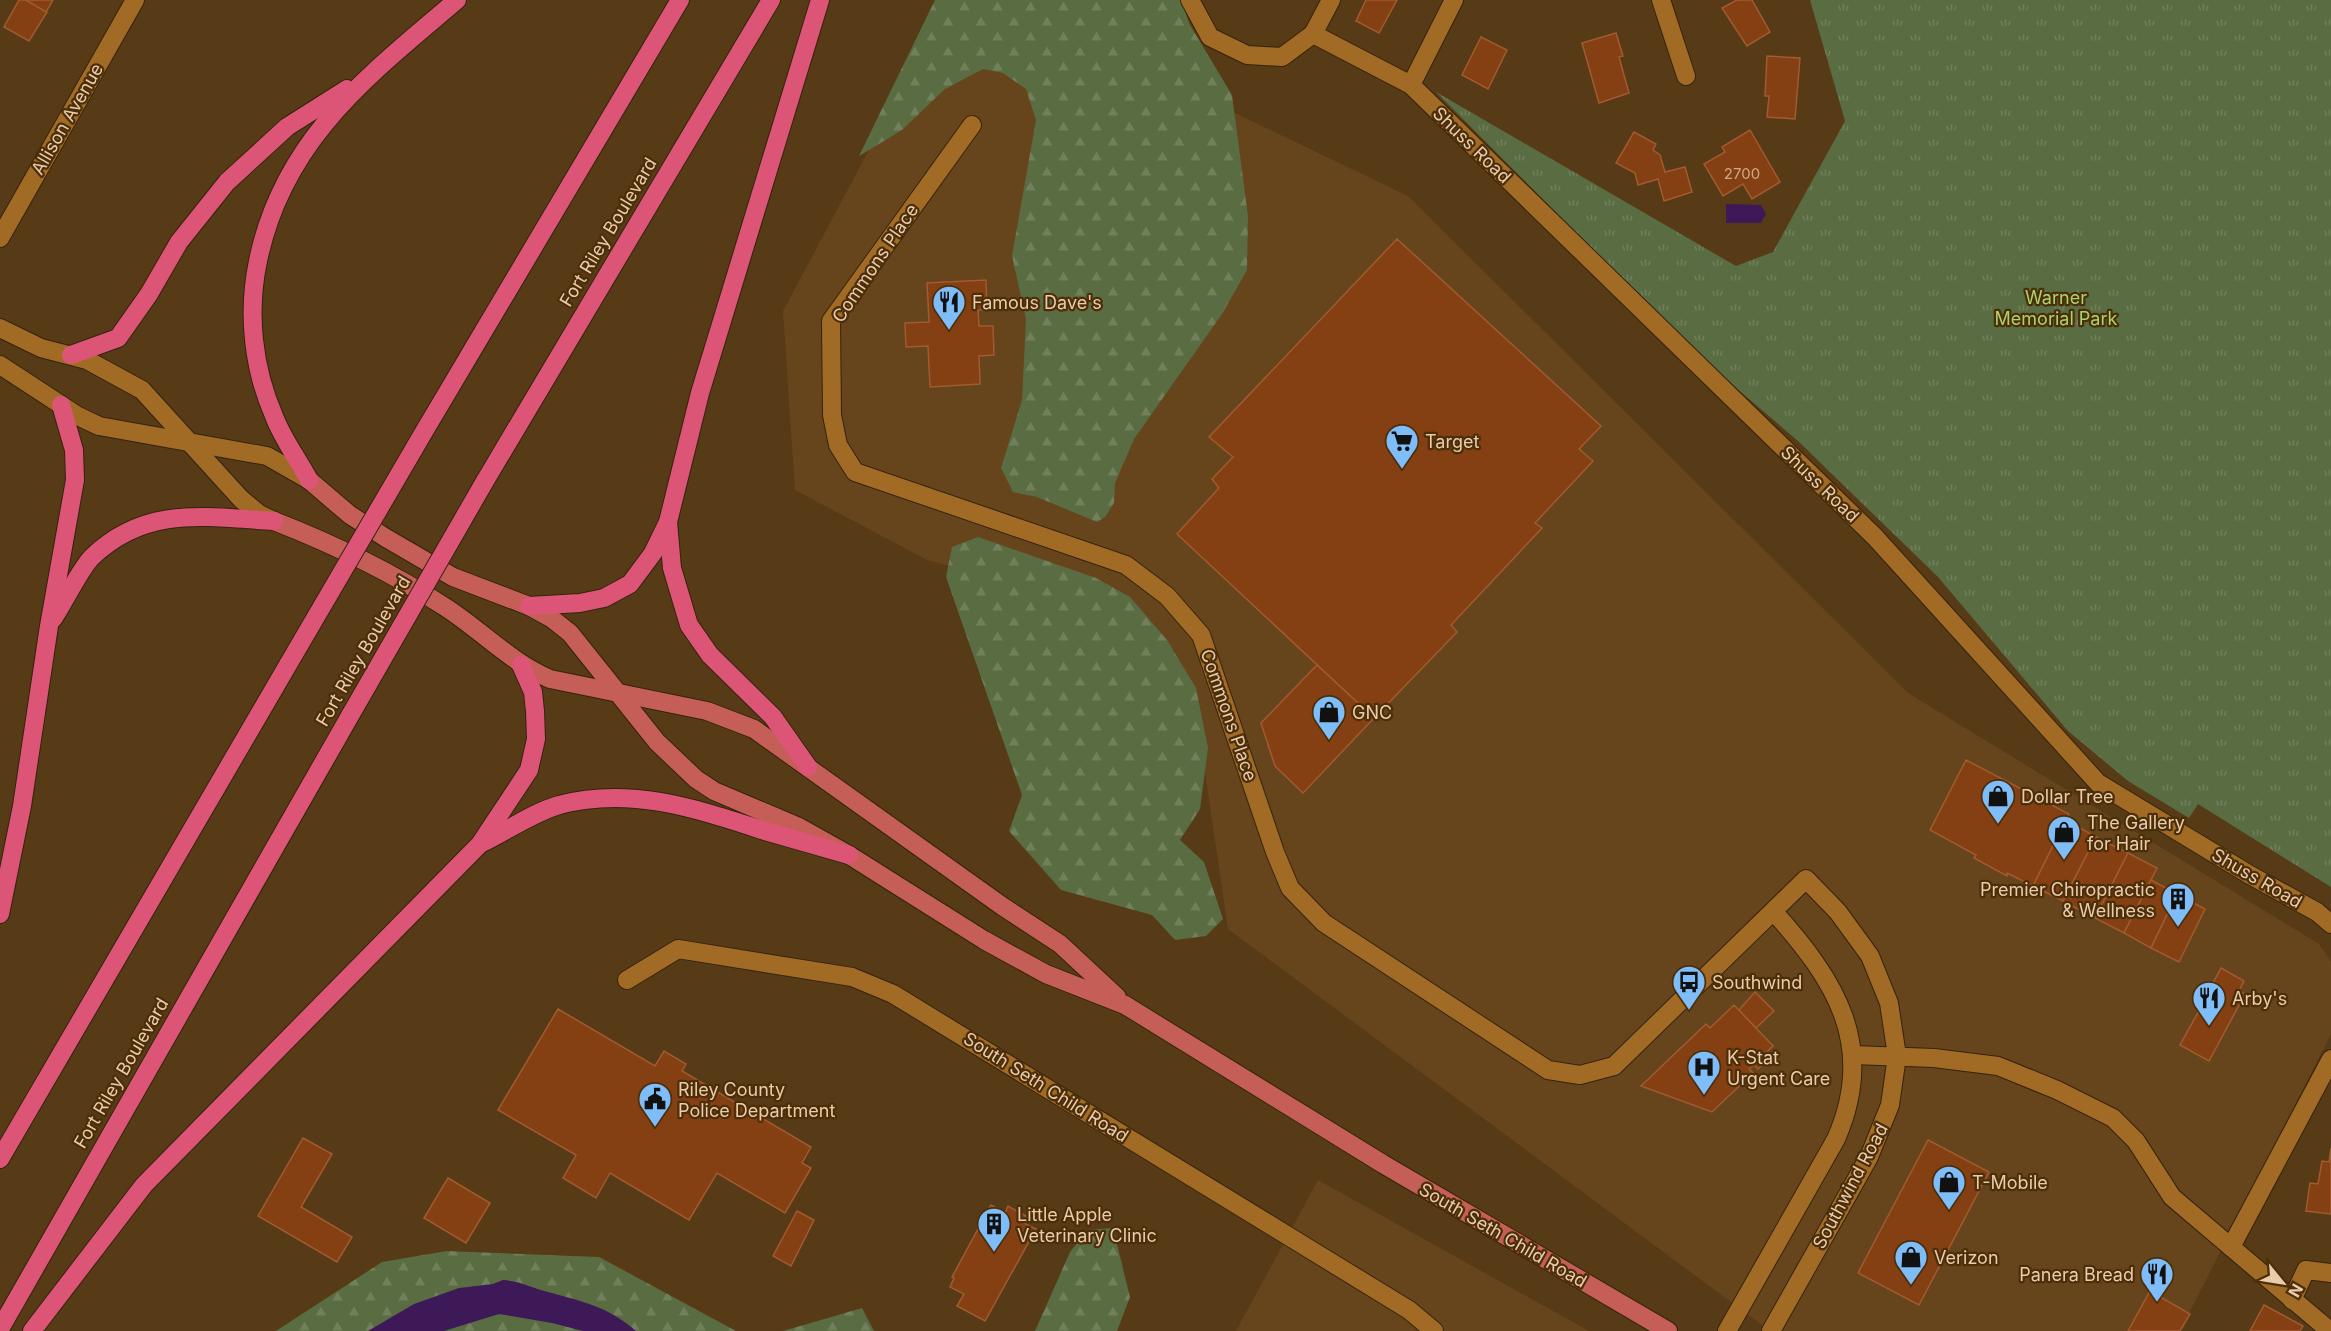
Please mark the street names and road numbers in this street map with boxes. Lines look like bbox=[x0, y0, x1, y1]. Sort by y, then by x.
street label: Allison Avenue bbox=[27, 60, 107, 178]
street label: Shuss Road bbox=[1429, 103, 1515, 187]
street label: Fort Riley Boulevard bbox=[555, 154, 661, 310]
street label: Commons Place bbox=[828, 200, 922, 326]
street label: Shuss Road bbox=[1777, 442, 1863, 526]
street label: Fort Riley Boulevard bbox=[311, 572, 415, 730]
street label: Commons Place bbox=[1197, 646, 1261, 784]
street label: Shuss Road bbox=[2208, 844, 2306, 912]
street label: Fort Riley Boulevard bbox=[69, 994, 173, 1152]
street label: South Seth Child Road bbox=[960, 1028, 1132, 1146]
street label: Southwind Road bbox=[1808, 1120, 1892, 1252]
street label: South Seth Child Road bbox=[1415, 1178, 1591, 1292]

